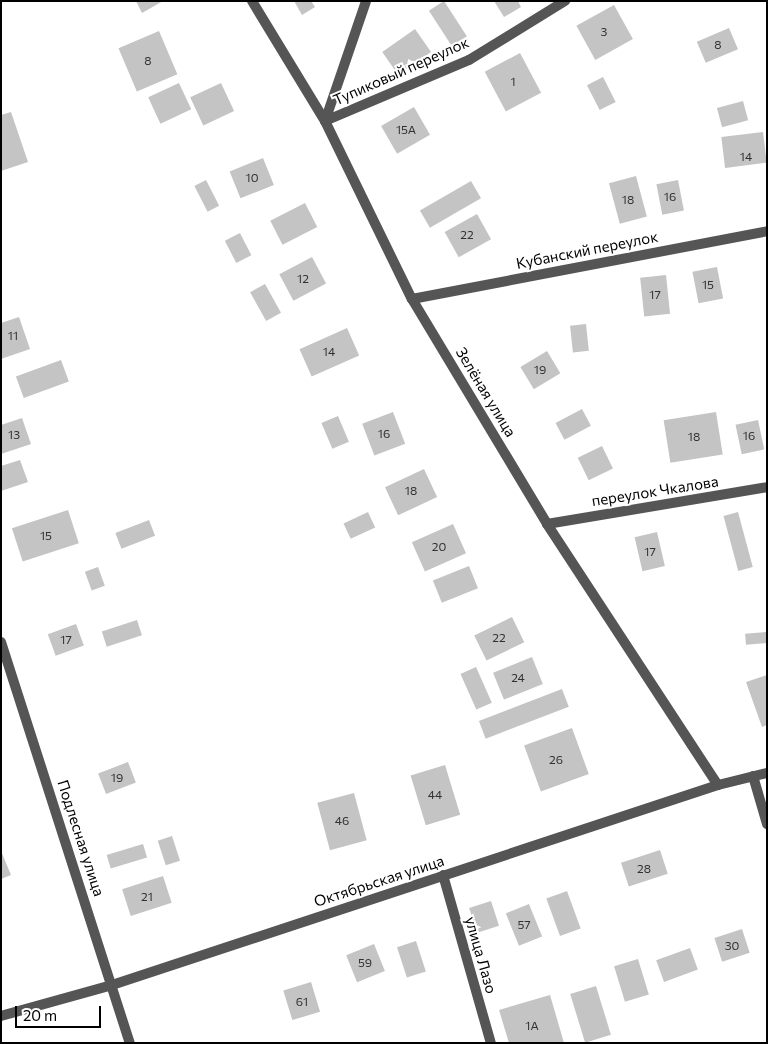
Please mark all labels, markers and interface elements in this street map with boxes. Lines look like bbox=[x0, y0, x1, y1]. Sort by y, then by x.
house number: 3 bbox=[601, 25, 607, 39]
street label: Тупиковый переулок bbox=[330, 33, 472, 109]
house number: 8 bbox=[714, 38, 722, 52]
house number: 8 bbox=[144, 54, 152, 68]
house number: 1 bbox=[510, 75, 516, 89]
house number: 15А bbox=[396, 123, 416, 137]
house number: 14 bbox=[740, 150, 752, 164]
house number: 10 bbox=[246, 171, 258, 185]
house number: 16 bbox=[664, 190, 676, 204]
house number: 18 bbox=[622, 193, 634, 207]
street label: Кубанский переулок bbox=[515, 227, 659, 273]
house number: 22 bbox=[460, 228, 474, 242]
house number: 12 bbox=[297, 272, 309, 286]
house number: 15 bbox=[702, 278, 714, 292]
house number: 17 bbox=[649, 288, 661, 302]
house number: 11 bbox=[8, 329, 18, 343]
street label: Зелёная улица bbox=[452, 344, 520, 440]
house number: 14 bbox=[323, 345, 335, 359]
house number: 19 bbox=[534, 363, 546, 377]
house number: 16 bbox=[378, 427, 390, 441]
house number: 13 bbox=[8, 428, 20, 442]
house number: 16 bbox=[743, 429, 755, 443]
house number: 18 bbox=[688, 430, 700, 444]
street label: переулок Чкалова bbox=[590, 472, 720, 510]
house number: 18 bbox=[405, 484, 417, 498]
house number: 15 bbox=[40, 529, 52, 543]
house number: 20 bbox=[432, 540, 446, 554]
house number: 17 bbox=[644, 545, 656, 559]
house number: 22 bbox=[492, 631, 506, 645]
house number: 17 bbox=[60, 633, 72, 647]
house number: 24 bbox=[511, 671, 525, 685]
house number: 26 bbox=[549, 753, 563, 767]
house number: 19 bbox=[111, 771, 123, 785]
street label: Подлесная улица bbox=[54, 778, 108, 898]
house number: 44 bbox=[428, 788, 442, 802]
house number: 46 bbox=[335, 814, 349, 828]
street label: Октябрьская улица bbox=[312, 851, 446, 911]
house number: 28 bbox=[637, 862, 651, 876]
house number: 21 bbox=[141, 890, 153, 904]
street label: улица Лазо bbox=[461, 914, 501, 996]
house number: 57 bbox=[517, 918, 531, 932]
house number: 30 bbox=[725, 939, 739, 953]
house number: 59 bbox=[358, 956, 372, 970]
house number: 61 bbox=[296, 995, 308, 1009]
scale bar bbox=[18, 996, 104, 1028]
text: 20 m bbox=[23, 1006, 57, 1024]
house number: 1А bbox=[525, 1019, 539, 1033]

